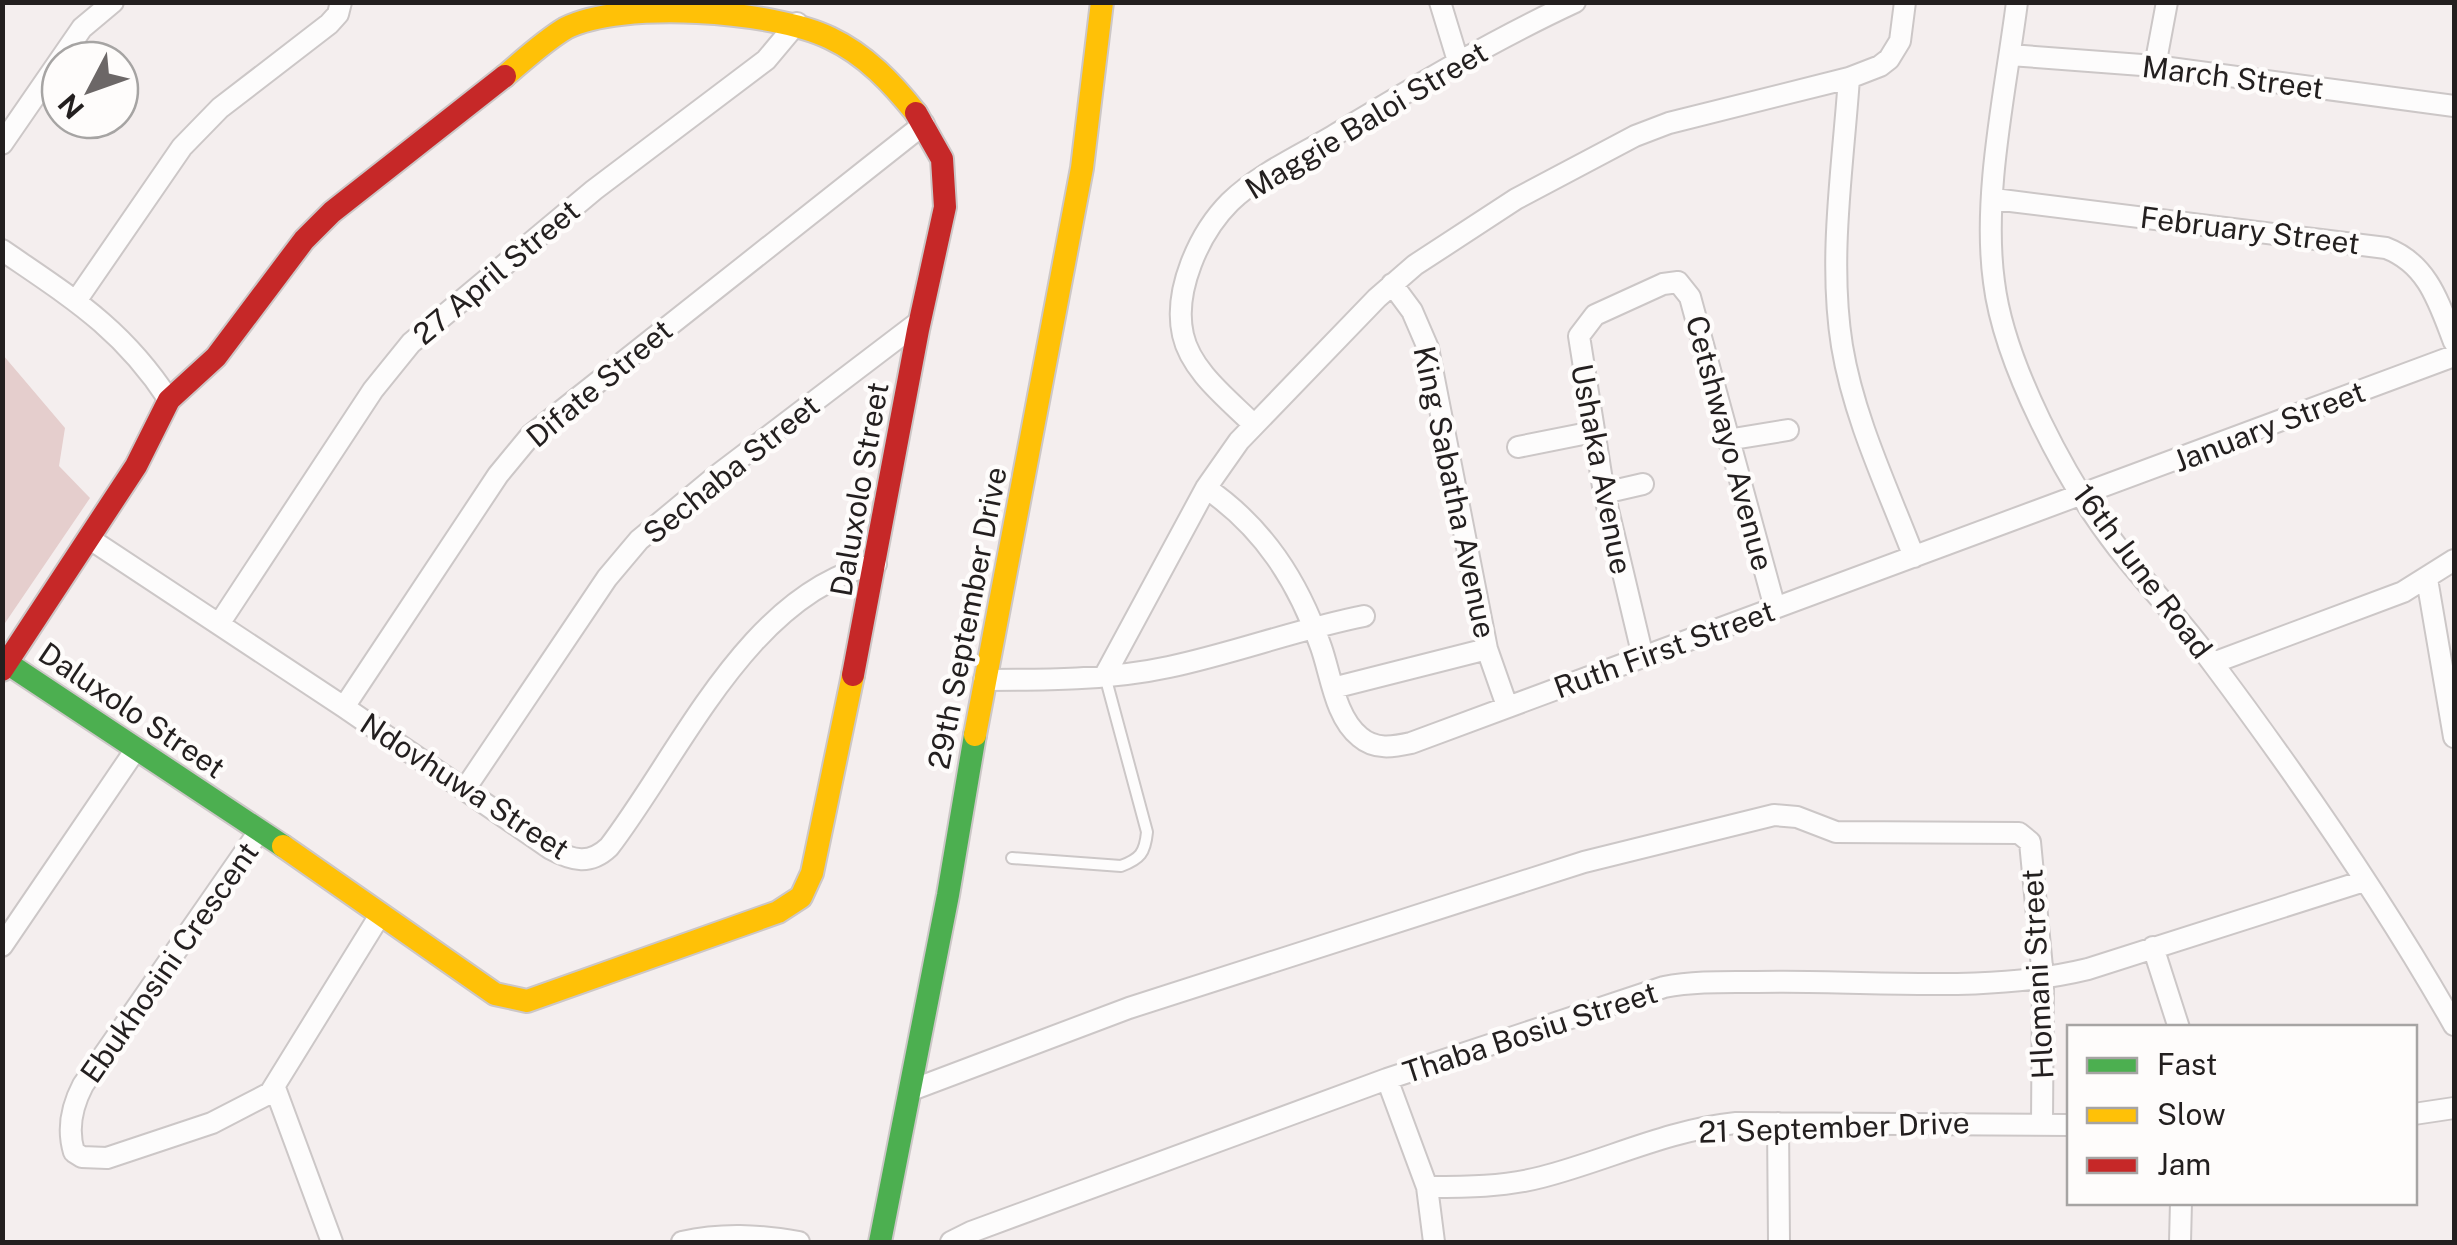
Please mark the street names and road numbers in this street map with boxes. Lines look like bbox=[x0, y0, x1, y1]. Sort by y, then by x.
street label: Maggie Baloi Street bbox=[1238, 34, 1494, 206]
street label: March Street bbox=[2140, 48, 2326, 106]
street label: 27 April Street bbox=[406, 192, 586, 352]
street label: February Street bbox=[2138, 199, 2362, 261]
street label: Difate Street bbox=[519, 312, 679, 454]
street label: Cetshwayo Avenue bbox=[1679, 312, 1781, 574]
street label: King Sabatha Avenue bbox=[1406, 343, 1504, 641]
street label: Ushaka Avenue bbox=[1564, 361, 1640, 577]
street label: January Street bbox=[2168, 373, 2370, 479]
street label: Daluxolo Street bbox=[822, 379, 896, 599]
street label: Sechaba Street bbox=[636, 387, 826, 551]
street label: 29th September Drive bbox=[920, 464, 1014, 772]
street label: 16th June Road bbox=[2066, 477, 2220, 665]
street label: Ruth First Street bbox=[1549, 592, 1779, 706]
street label: Daluxolo Street bbox=[32, 634, 232, 786]
street label: Ndovhuwa Street bbox=[354, 705, 576, 867]
street label: Ebukhosini Crescent bbox=[72, 835, 266, 1089]
street label: Hlomani Street bbox=[2014, 868, 2060, 1080]
street label: Thaba Bosiu Street bbox=[1398, 974, 1662, 1090]
street label: 21 September Drive bbox=[1698, 1104, 1970, 1150]

